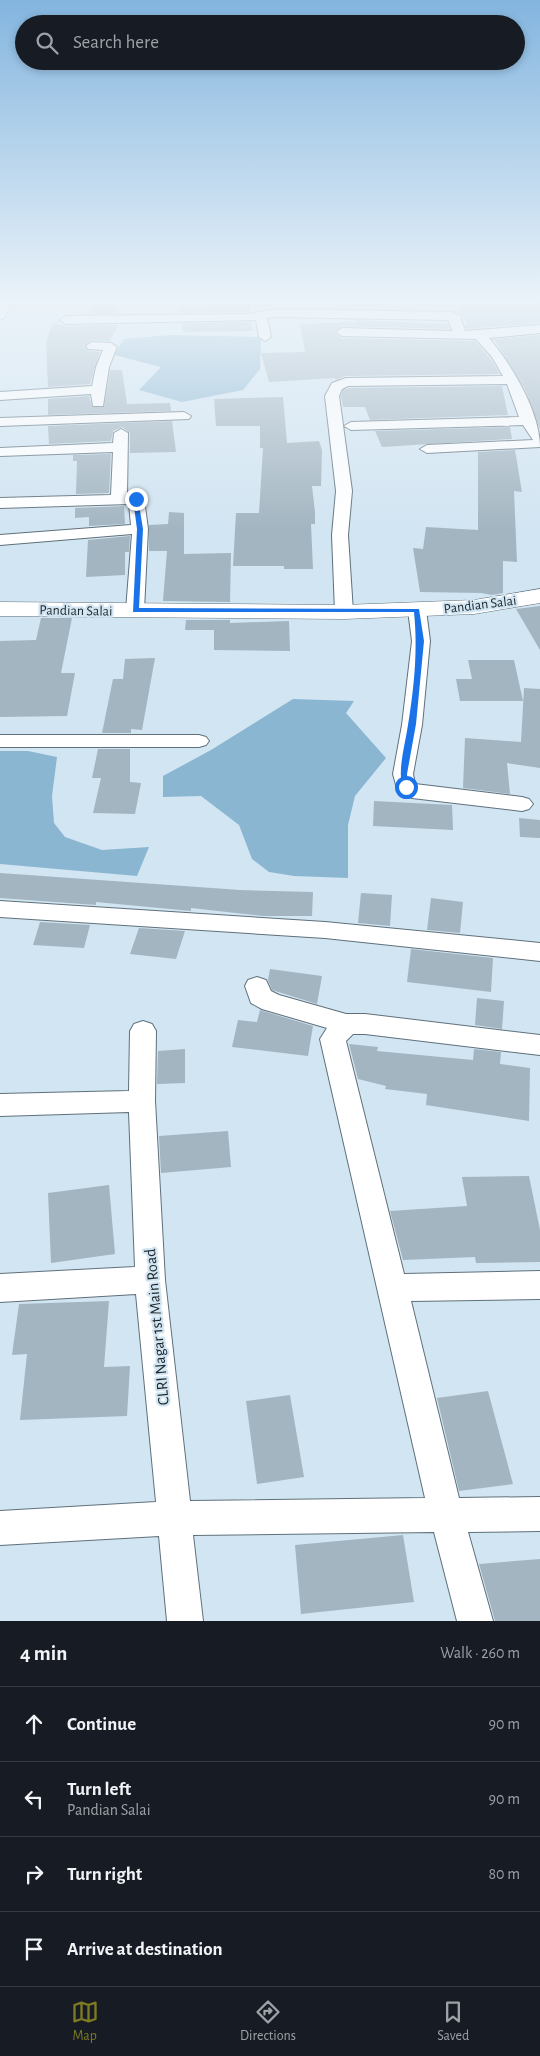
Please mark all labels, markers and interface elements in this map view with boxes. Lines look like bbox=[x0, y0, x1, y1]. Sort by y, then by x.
search box bbox=[15, 15, 525, 70]
icon: search bbox=[33, 29, 61, 57]
text: Search here bbox=[73, 33, 159, 52]
route end bbox=[125, 488, 148, 511]
street label: Pandian Salai bbox=[443, 594, 517, 616]
street label: Pandian Salai bbox=[39, 603, 113, 619]
route start bbox=[395, 776, 418, 799]
street label: CLRI Nagar 1st Main Road bbox=[142, 1248, 172, 1406]
text: 4 min bbox=[20, 1643, 67, 1664]
text: Walk · 260 m bbox=[440, 1645, 520, 1661]
icon: ahead bbox=[20, 1710, 48, 1738]
text: Continue bbox=[67, 1715, 136, 1734]
text: 90 m bbox=[489, 1716, 520, 1732]
text: Turn left bbox=[67, 1780, 131, 1799]
icon: left bbox=[20, 1785, 48, 1813]
text: 90 m bbox=[489, 1791, 520, 1807]
text: Pandian Salai bbox=[67, 1802, 151, 1818]
icon: right bbox=[20, 1860, 48, 1888]
text: Turn right bbox=[67, 1865, 142, 1884]
text: 80 m bbox=[489, 1866, 520, 1882]
icon: arrive bbox=[20, 1935, 48, 1963]
text: Arrive at destination bbox=[67, 1940, 223, 1959]
tab: Map bbox=[71, 1998, 99, 2045]
tab: Directions bbox=[240, 1998, 296, 2045]
tab: Saved bbox=[437, 1998, 469, 2045]

